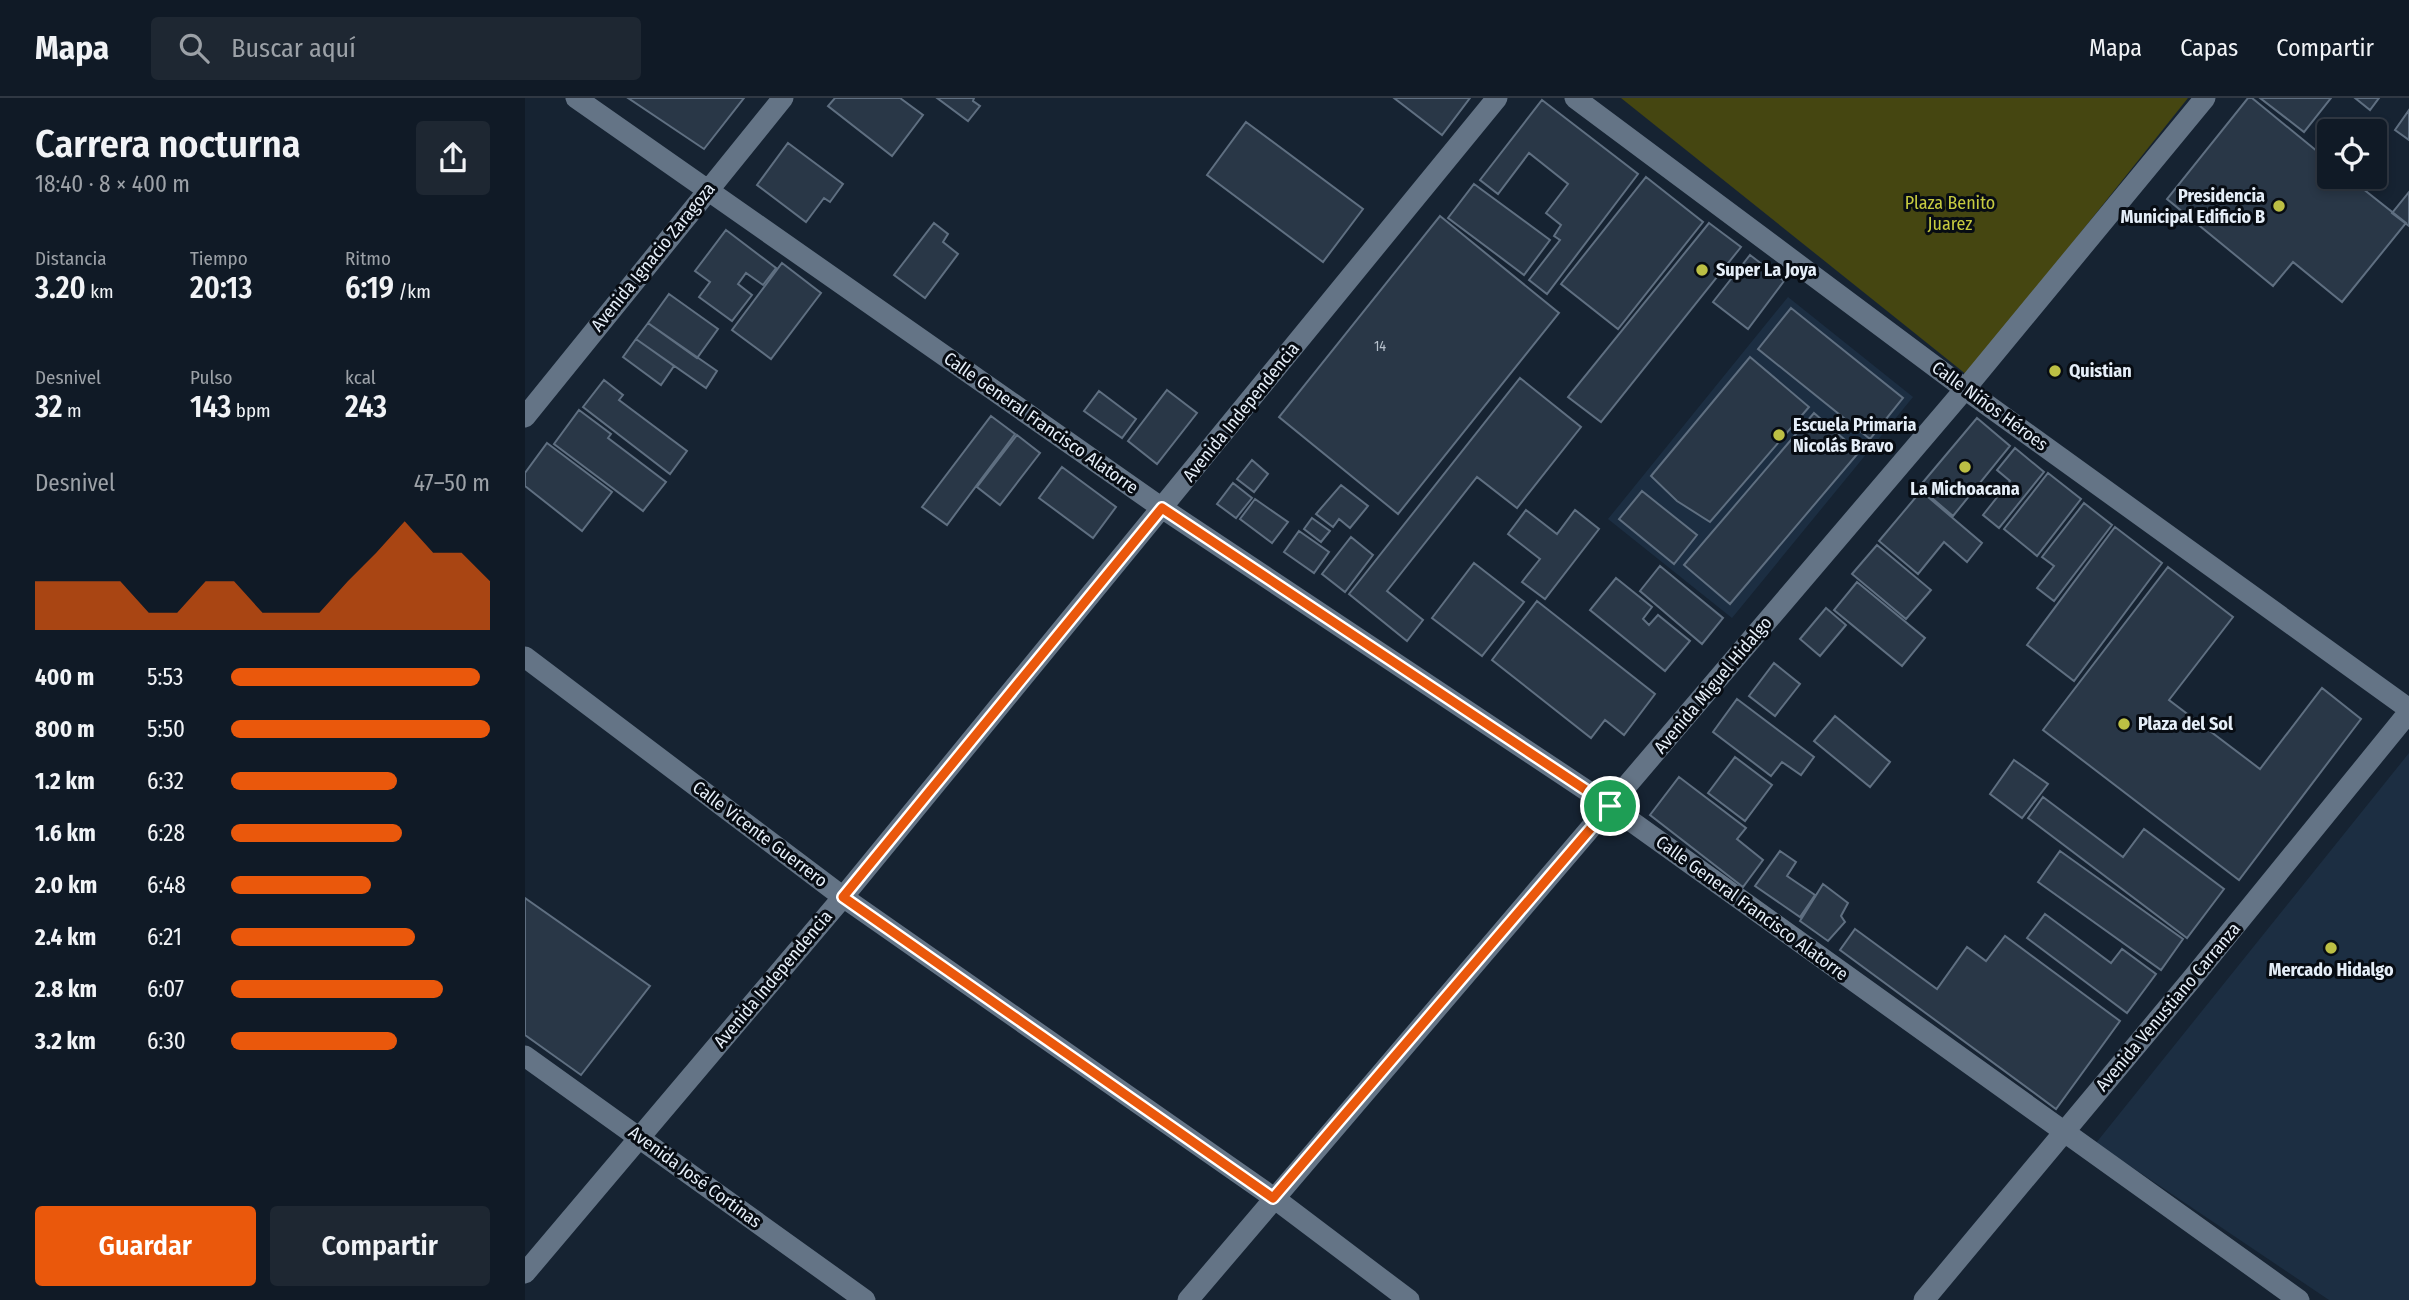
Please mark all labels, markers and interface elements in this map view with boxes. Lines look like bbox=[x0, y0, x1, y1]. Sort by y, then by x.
search box bbox=[151, 17, 641, 80]
text: Mapa bbox=[35, 28, 109, 68]
icon: search bbox=[175, 29, 213, 67]
text: Buscar aquí bbox=[231, 33, 356, 64]
text: Mapa bbox=[2089, 34, 2142, 62]
text: Capas bbox=[2180, 34, 2238, 62]
text: Compartir bbox=[2276, 34, 2374, 62]
map controls bbox=[2317, 119, 2387, 189]
button: locate bbox=[2317, 119, 2387, 189]
text: Carrera nocturna bbox=[35, 121, 301, 167]
button: share bbox=[416, 121, 490, 195]
text: 18:40 · 8 × 400 m bbox=[35, 170, 190, 198]
street label: Avenida Ignacio Zaragoza bbox=[586, 178, 720, 336]
place label: Presidencia Municipal Edificio B bbox=[2121, 185, 2265, 228]
park label: Plaza Benito Juarez bbox=[1905, 192, 1995, 235]
marker: Presidencia Municipal Edificio B bbox=[2271, 198, 2287, 214]
text: Distancia bbox=[35, 247, 107, 270]
text: Tiempo bbox=[190, 247, 248, 270]
text: Ritmo bbox=[345, 247, 391, 270]
place label: Super La Joya bbox=[1716, 259, 1817, 281]
marker: Super La Joya bbox=[1694, 262, 1710, 278]
text: 3.20 bbox=[35, 270, 86, 306]
text: 20:13 bbox=[190, 270, 252, 306]
text: 6:19 bbox=[345, 270, 394, 306]
text: km bbox=[86, 280, 114, 303]
text: /km bbox=[394, 280, 431, 303]
street label: Avenida Independencia bbox=[1178, 338, 1304, 486]
house number: 14 bbox=[1374, 338, 1386, 355]
street label: Calle General Francisco Alatorre bbox=[940, 347, 1143, 499]
street label: Calle Niños Héroes bbox=[1928, 357, 2053, 456]
place label: Quistian bbox=[2069, 360, 2132, 382]
marker: Quistian bbox=[2047, 363, 2063, 379]
text: Desnivel bbox=[35, 366, 101, 389]
text: Pulso bbox=[190, 366, 233, 389]
text: kcal bbox=[345, 366, 376, 389]
text: 32 bbox=[35, 389, 63, 425]
text: 143 bbox=[190, 389, 231, 425]
text: 243 bbox=[345, 389, 387, 425]
text: m bbox=[63, 399, 82, 422]
text: bpm bbox=[231, 399, 271, 422]
place label: Escuela Primaria Nicolás Bravo bbox=[1793, 414, 1917, 457]
marker: Escuela Primaria Nicolás Bravo bbox=[1771, 427, 1787, 443]
marker: La Michoacana bbox=[1957, 459, 1973, 475]
text: Desnivel bbox=[35, 469, 115, 497]
text: 47–50 m bbox=[414, 469, 490, 497]
place label: La Michoacana bbox=[1910, 478, 2020, 500]
street label: Avenida Miguel Hidalgo bbox=[1649, 612, 1777, 758]
text: 400 m bbox=[35, 663, 94, 691]
text: 5:53 bbox=[147, 663, 183, 691]
place label: Plaza del Sol bbox=[2138, 713, 2233, 735]
text: 800 m bbox=[35, 715, 95, 743]
text: 5:50 bbox=[147, 715, 185, 743]
marker: Plaza del Sol bbox=[2116, 716, 2132, 732]
text: 1.2 km bbox=[35, 767, 95, 795]
text: 6:32 bbox=[147, 767, 184, 795]
street label: Calle Vicente Guerrero bbox=[688, 776, 832, 892]
pin bbox=[1580, 776, 1640, 836]
icon: arrive bbox=[1591, 787, 1629, 825]
text: 1.6 km bbox=[35, 819, 96, 847]
text: 6:28 bbox=[147, 819, 185, 847]
street label: Calle General Francisco Alatorre bbox=[1652, 831, 1853, 985]
text: 2.0 km bbox=[35, 871, 97, 899]
text: 6:48 bbox=[147, 871, 186, 899]
street label: Avenida Independencia bbox=[709, 906, 837, 1052]
street label: Avenida Venustiano Carranza bbox=[2091, 918, 2245, 1096]
text: 2.4 km bbox=[35, 923, 96, 951]
text: 6:21 bbox=[147, 923, 182, 951]
marker: Mercado Hidalgo bbox=[2323, 940, 2339, 956]
place label: Mercado Hidalgo bbox=[2268, 959, 2394, 981]
text: 2.8 km bbox=[35, 975, 97, 1003]
text: 6:07 bbox=[147, 975, 184, 1003]
text: 3.2 km bbox=[35, 1027, 96, 1055]
text: 6:30 bbox=[147, 1027, 186, 1055]
street label: Avenida José Cortinas bbox=[624, 1121, 766, 1233]
button: Guardar bbox=[35, 1206, 256, 1286]
button: Compartir bbox=[270, 1206, 490, 1286]

